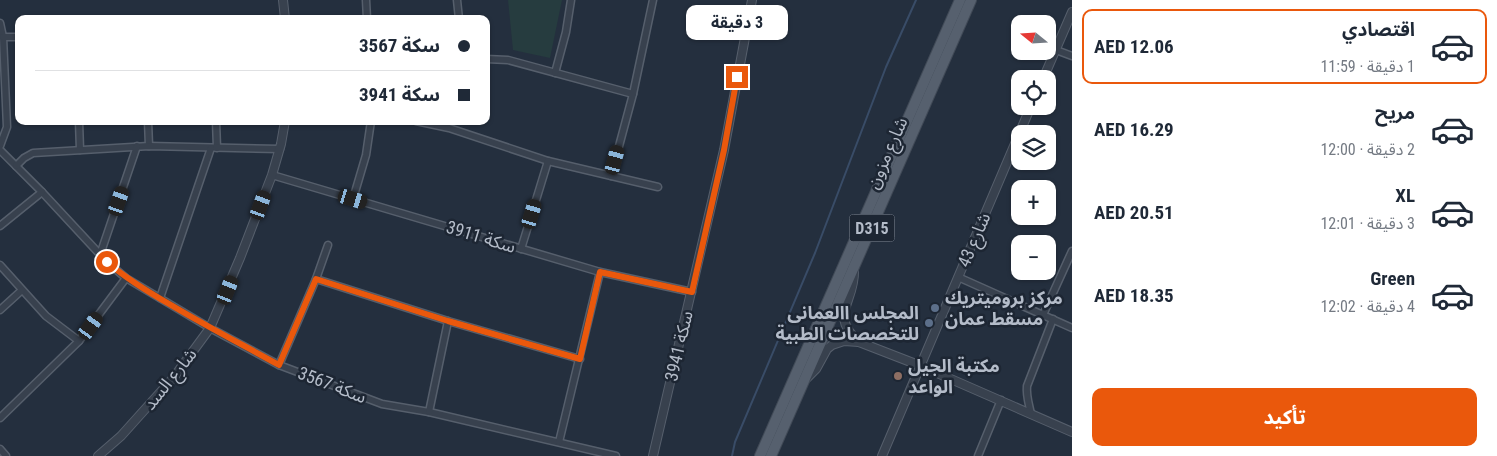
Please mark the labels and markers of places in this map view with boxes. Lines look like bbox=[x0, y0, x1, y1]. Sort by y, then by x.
place label: مركز بروميتريك مسقط عمان bbox=[945, 287, 1063, 329]
place label: المجلس االعمانى للتخصصات الطبية bbox=[776, 302, 919, 344]
marker: مركز بروميتريك مسقط عمان bbox=[929, 302, 941, 314]
marker: المجلس االعمانى للتخصصات الطبية bbox=[923, 317, 935, 329]
place label: مكتبة الجيل الواعد bbox=[908, 355, 1000, 397]
marker: مكتبة الجيل الواعد bbox=[892, 370, 904, 382]

